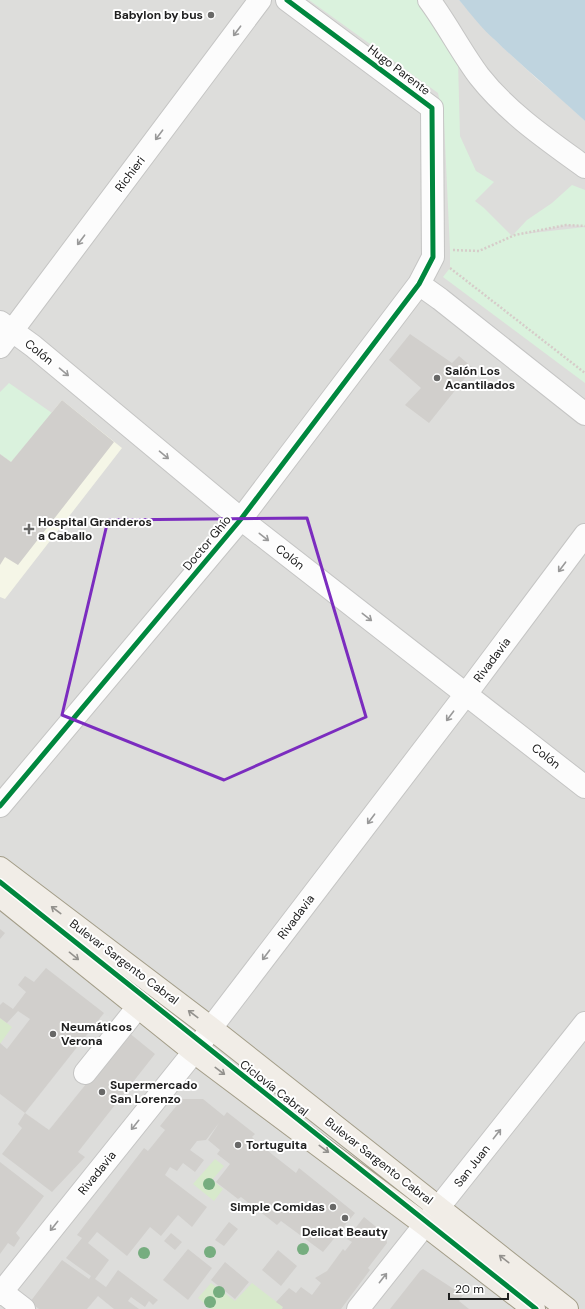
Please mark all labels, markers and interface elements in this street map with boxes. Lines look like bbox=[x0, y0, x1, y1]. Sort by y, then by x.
place label: Babylon by bus bbox=[114, 7, 203, 23]
marker: Babylon by bus bbox=[206, 10, 216, 20]
one-way arrow bbox=[233, 26, 241, 37]
street label: Hugo Parente bbox=[365, 41, 434, 99]
one-way arrow bbox=[155, 130, 163, 141]
street label: Richieri bbox=[111, 153, 149, 195]
one-way arrow bbox=[77, 234, 85, 245]
street label: Colón bbox=[21, 336, 57, 368]
place label: Salón Los Acantilados bbox=[445, 363, 515, 393]
one-way arrow bbox=[58, 367, 69, 376]
marker: Salón Los Acantilados bbox=[432, 373, 442, 383]
one-way arrow bbox=[158, 450, 169, 459]
street label: Doctor Ghío bbox=[179, 512, 235, 574]
place label: Hospital Granderos a Caballo bbox=[38, 514, 152, 544]
marker: Hospital Granderos a Caballo bbox=[23, 523, 35, 535]
one-way arrow bbox=[259, 533, 270, 541]
street label: Colón bbox=[272, 541, 308, 573]
one-way arrow bbox=[558, 561, 566, 572]
one-way arrow bbox=[361, 613, 372, 621]
street label: Rivadavia bbox=[470, 634, 514, 686]
one-way arrow bbox=[446, 710, 455, 721]
street label: Colón bbox=[528, 740, 564, 772]
one-way arrow bbox=[367, 813, 375, 824]
street label: Rivadavia bbox=[274, 891, 318, 943]
one-way arrow bbox=[50, 906, 61, 914]
street label: Bulevar Sargento Cabral bbox=[66, 916, 182, 1008]
one-way arrow bbox=[262, 950, 271, 961]
one-way arrow bbox=[69, 951, 79, 960]
one-way arrow bbox=[187, 1010, 198, 1018]
place label: Neumáticos Verona bbox=[61, 1019, 132, 1049]
marker: Neumáticos Verona bbox=[48, 1029, 58, 1039]
street label: Ciclovía Cabral bbox=[236, 1056, 312, 1120]
one-way arrow bbox=[214, 1067, 225, 1075]
place label: Supermercado San Lorenzo bbox=[110, 1077, 197, 1107]
marker: Supermercado San Lorenzo bbox=[97, 1087, 107, 1097]
street label: Bulevar Sargento Cabral bbox=[322, 1114, 436, 1208]
one-way arrow bbox=[131, 1119, 140, 1130]
one-way arrow bbox=[493, 1128, 502, 1139]
place label: Tortuguita bbox=[246, 1137, 307, 1153]
marker: Tortuguita bbox=[233, 1140, 243, 1150]
street label: San Juan bbox=[450, 1141, 494, 1191]
one-way arrow bbox=[318, 1145, 329, 1153]
street label: Rivadavia bbox=[74, 1148, 120, 1198]
place label: Simple Comidas bbox=[230, 1199, 325, 1215]
marker: Simple Comidas bbox=[328, 1202, 338, 1212]
marker: Delicat Beauty bbox=[340, 1213, 350, 1223]
one-way arrow bbox=[50, 1221, 58, 1232]
place label: Delicat Beauty bbox=[302, 1224, 389, 1240]
one-way arrow bbox=[498, 1255, 509, 1263]
one-way arrow bbox=[378, 1273, 387, 1284]
scale bar bbox=[449, 1275, 508, 1301]
text: 20 m bbox=[455, 1281, 484, 1297]

